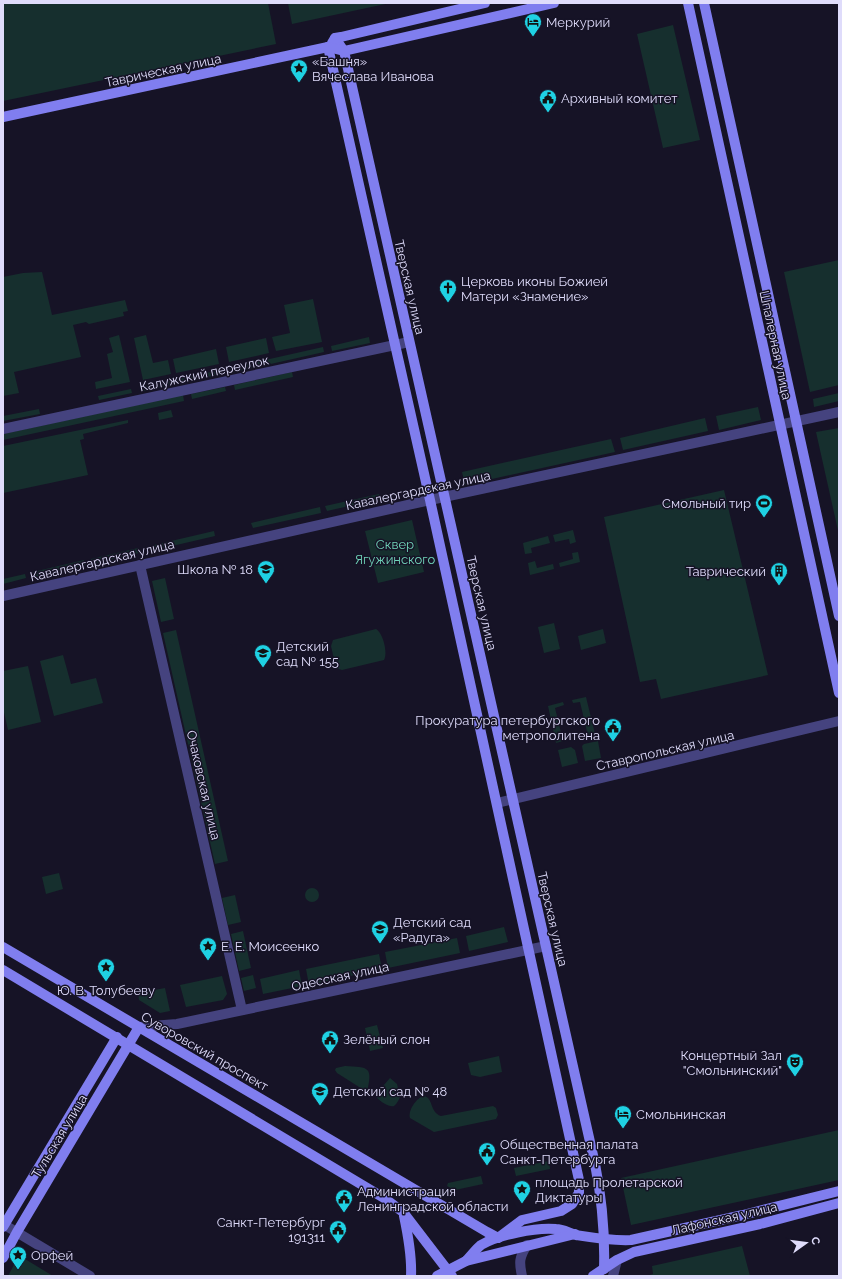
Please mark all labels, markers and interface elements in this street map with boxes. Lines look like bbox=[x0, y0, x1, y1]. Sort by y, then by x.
hotel icon: Меркурий bbox=[523, 12, 543, 37]
place label: Меркурий bbox=[546, 15, 610, 30]
street label: Таврическая улица bbox=[104, 51, 222, 90]
place label: «Башня» Вячеслава Иванова bbox=[312, 54, 434, 84]
place icon: «Башня» Вячеслава Иванова bbox=[289, 58, 309, 83]
public building icon: Архивный комитет bbox=[538, 88, 558, 113]
place label: Архивный комитет bbox=[561, 91, 677, 106]
street label: Тверская улица bbox=[391, 238, 428, 336]
place label: Церковь иконы Божией Матери «Знамение» bbox=[461, 274, 608, 304]
church icon: Церковь иконы Божией Матери «Знамение» bbox=[438, 278, 458, 303]
street label: Шпалерная улица bbox=[757, 289, 794, 401]
street label: Калужский переулок bbox=[138, 352, 270, 395]
street label: Кавалергардская улица bbox=[344, 468, 492, 513]
sports icon: Смольный тир bbox=[754, 493, 774, 518]
place label: Смольный тир bbox=[662, 496, 751, 511]
street label: Кавалергардская улица bbox=[28, 537, 176, 584]
park label: Сквер Ягужинского bbox=[355, 537, 435, 567]
street label: Тверская улица bbox=[463, 554, 500, 652]
school or university icon: Школа № 18 bbox=[256, 559, 276, 584]
building icon: Таврический bbox=[769, 561, 789, 586]
place label: Школа № 18 bbox=[177, 562, 253, 577]
place label: Таврический bbox=[686, 564, 766, 579]
place label: Детский сад № 155 bbox=[276, 639, 339, 669]
school or university icon: Детский сад № 155 bbox=[253, 643, 273, 668]
place label: Прокуратура петербургского метрополитена bbox=[415, 713, 600, 743]
public building icon: Прокуратура петербургского метрополитена bbox=[603, 717, 623, 742]
street label: Ставропольская улица bbox=[595, 727, 736, 774]
street label: Очаковская улица bbox=[184, 729, 223, 841]
street label: Тверская улица bbox=[534, 870, 571, 968]
place label: Детский сад «Радуга» bbox=[393, 915, 471, 945]
school or university icon: Детский сад «Радуга» bbox=[370, 919, 390, 944]
place icon: Е. Е. Моисеенко bbox=[198, 936, 218, 961]
place label: Е. Е. Моисеенко bbox=[221, 939, 319, 954]
place icon: Ю. В. Толубееву bbox=[96, 957, 116, 982]
street label: Одесская улица bbox=[290, 959, 390, 994]
place label: Ю. В. Толубееву bbox=[57, 983, 155, 998]
street label: Суворовский проспект bbox=[139, 1009, 271, 1094]
public building icon: Зелёный слон bbox=[320, 1029, 340, 1054]
place label: Зелёный слон bbox=[343, 1032, 430, 1047]
place label: Концертный Зал "Смольнинский" bbox=[680, 1048, 782, 1078]
theatre icon: Концертный Зал "Смольнинский" bbox=[785, 1052, 805, 1077]
school or university icon: Детский сад № 48 bbox=[310, 1081, 330, 1106]
place label: Детский сад № 48 bbox=[333, 1084, 448, 1099]
street label: Тульская улица bbox=[29, 1092, 90, 1181]
hotel icon: Смольнинская bbox=[613, 1104, 633, 1129]
place label: Смольнинская bbox=[636, 1107, 726, 1122]
place label: Общественная палата Санкт-Петербурга bbox=[500, 1137, 638, 1167]
public building icon: Общественная палата Санкт-Петербурга bbox=[477, 1141, 497, 1166]
place label: площадь Пролетарской Диктатуры bbox=[535, 1175, 683, 1205]
place icon: площадь Пролетарской Диктатуры bbox=[512, 1179, 532, 1204]
place label: Администрация Ленинградской области bbox=[357, 1184, 508, 1214]
public building icon: Администрация Ленинградской области bbox=[334, 1188, 354, 1213]
street label: Лафонская улица bbox=[670, 1199, 779, 1238]
place label: Санкт-Петербург 191311 bbox=[217, 1215, 325, 1245]
public building icon: Санкт-Петербург 191311 bbox=[328, 1219, 348, 1244]
north arrow bbox=[786, 1223, 826, 1263]
text: С bbox=[808, 1235, 823, 1246]
place icon: Орфей bbox=[8, 1245, 28, 1270]
place label: Орфей bbox=[31, 1248, 73, 1263]

